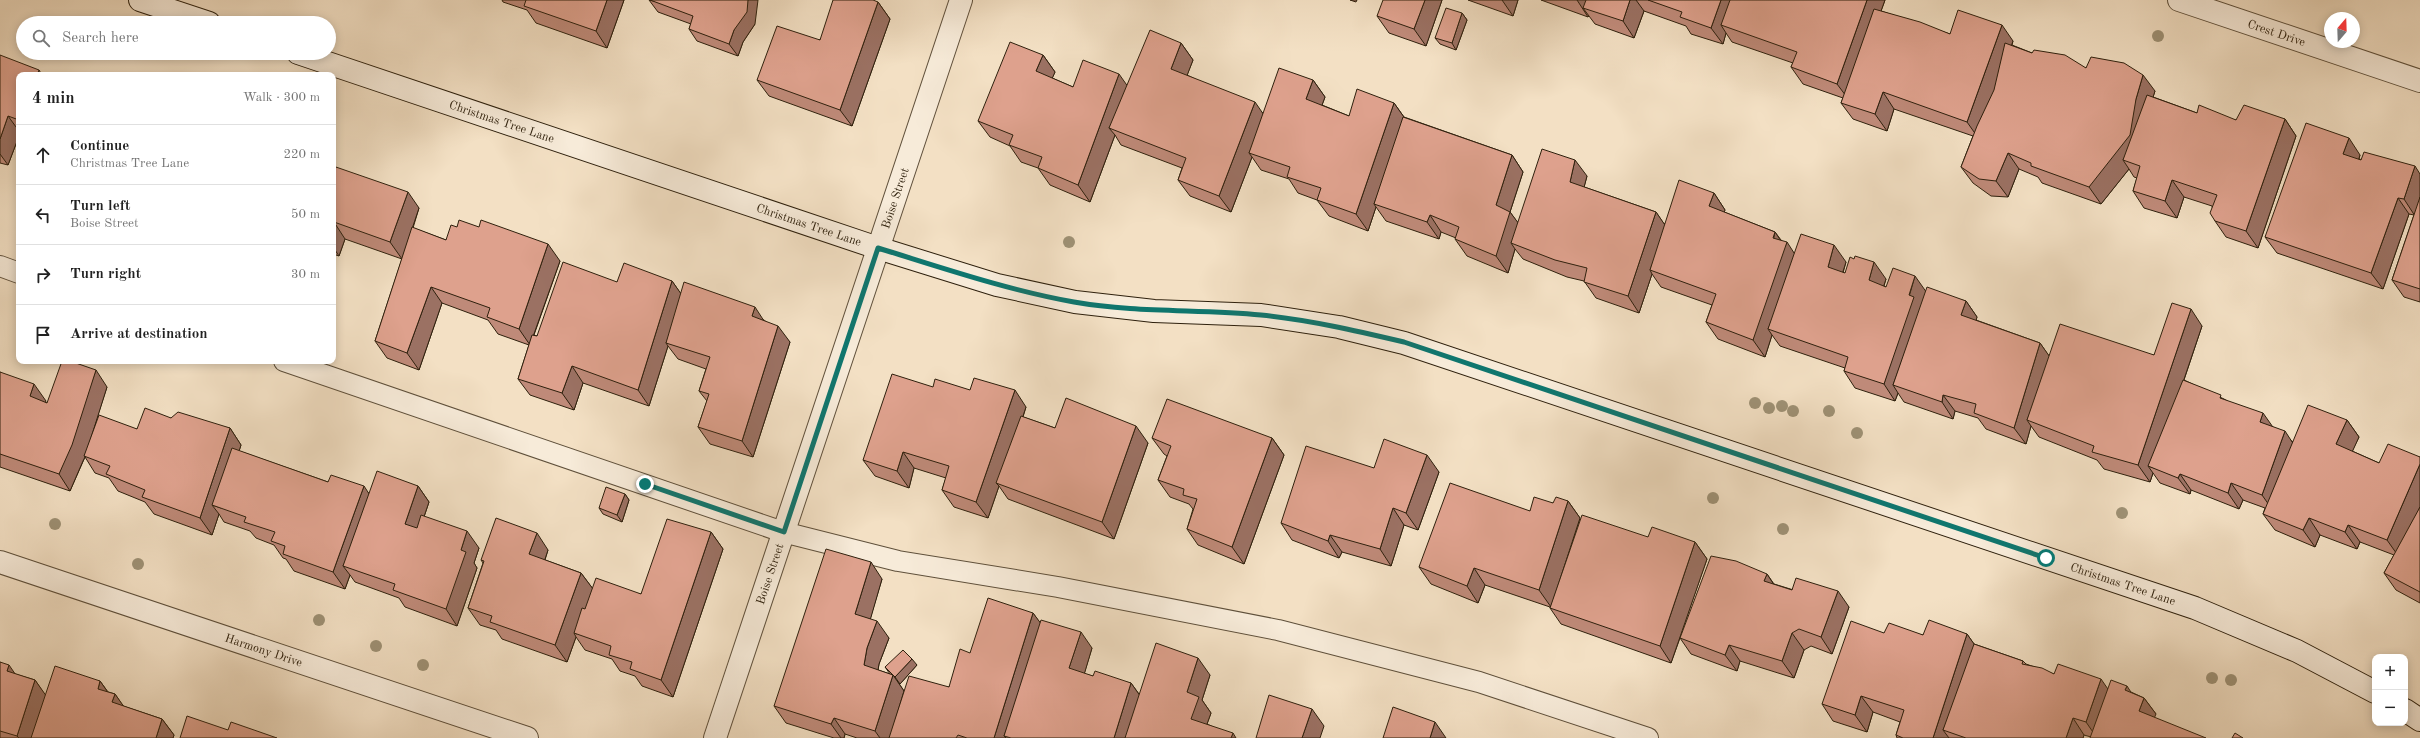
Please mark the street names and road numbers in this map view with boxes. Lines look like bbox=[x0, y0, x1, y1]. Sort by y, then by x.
street label: Crest Drive bbox=[2246, 18, 2307, 49]
street label: Christmas Tree Lane bbox=[447, 99, 556, 146]
street label: Boise Street bbox=[880, 167, 912, 231]
street label: Christmas Tree Lane bbox=[754, 202, 863, 249]
street label: Boise Street bbox=[755, 542, 786, 606]
street label: Christmas Tree Lane bbox=[2068, 562, 2177, 608]
street label: Harmony Drive bbox=[223, 633, 304, 670]

